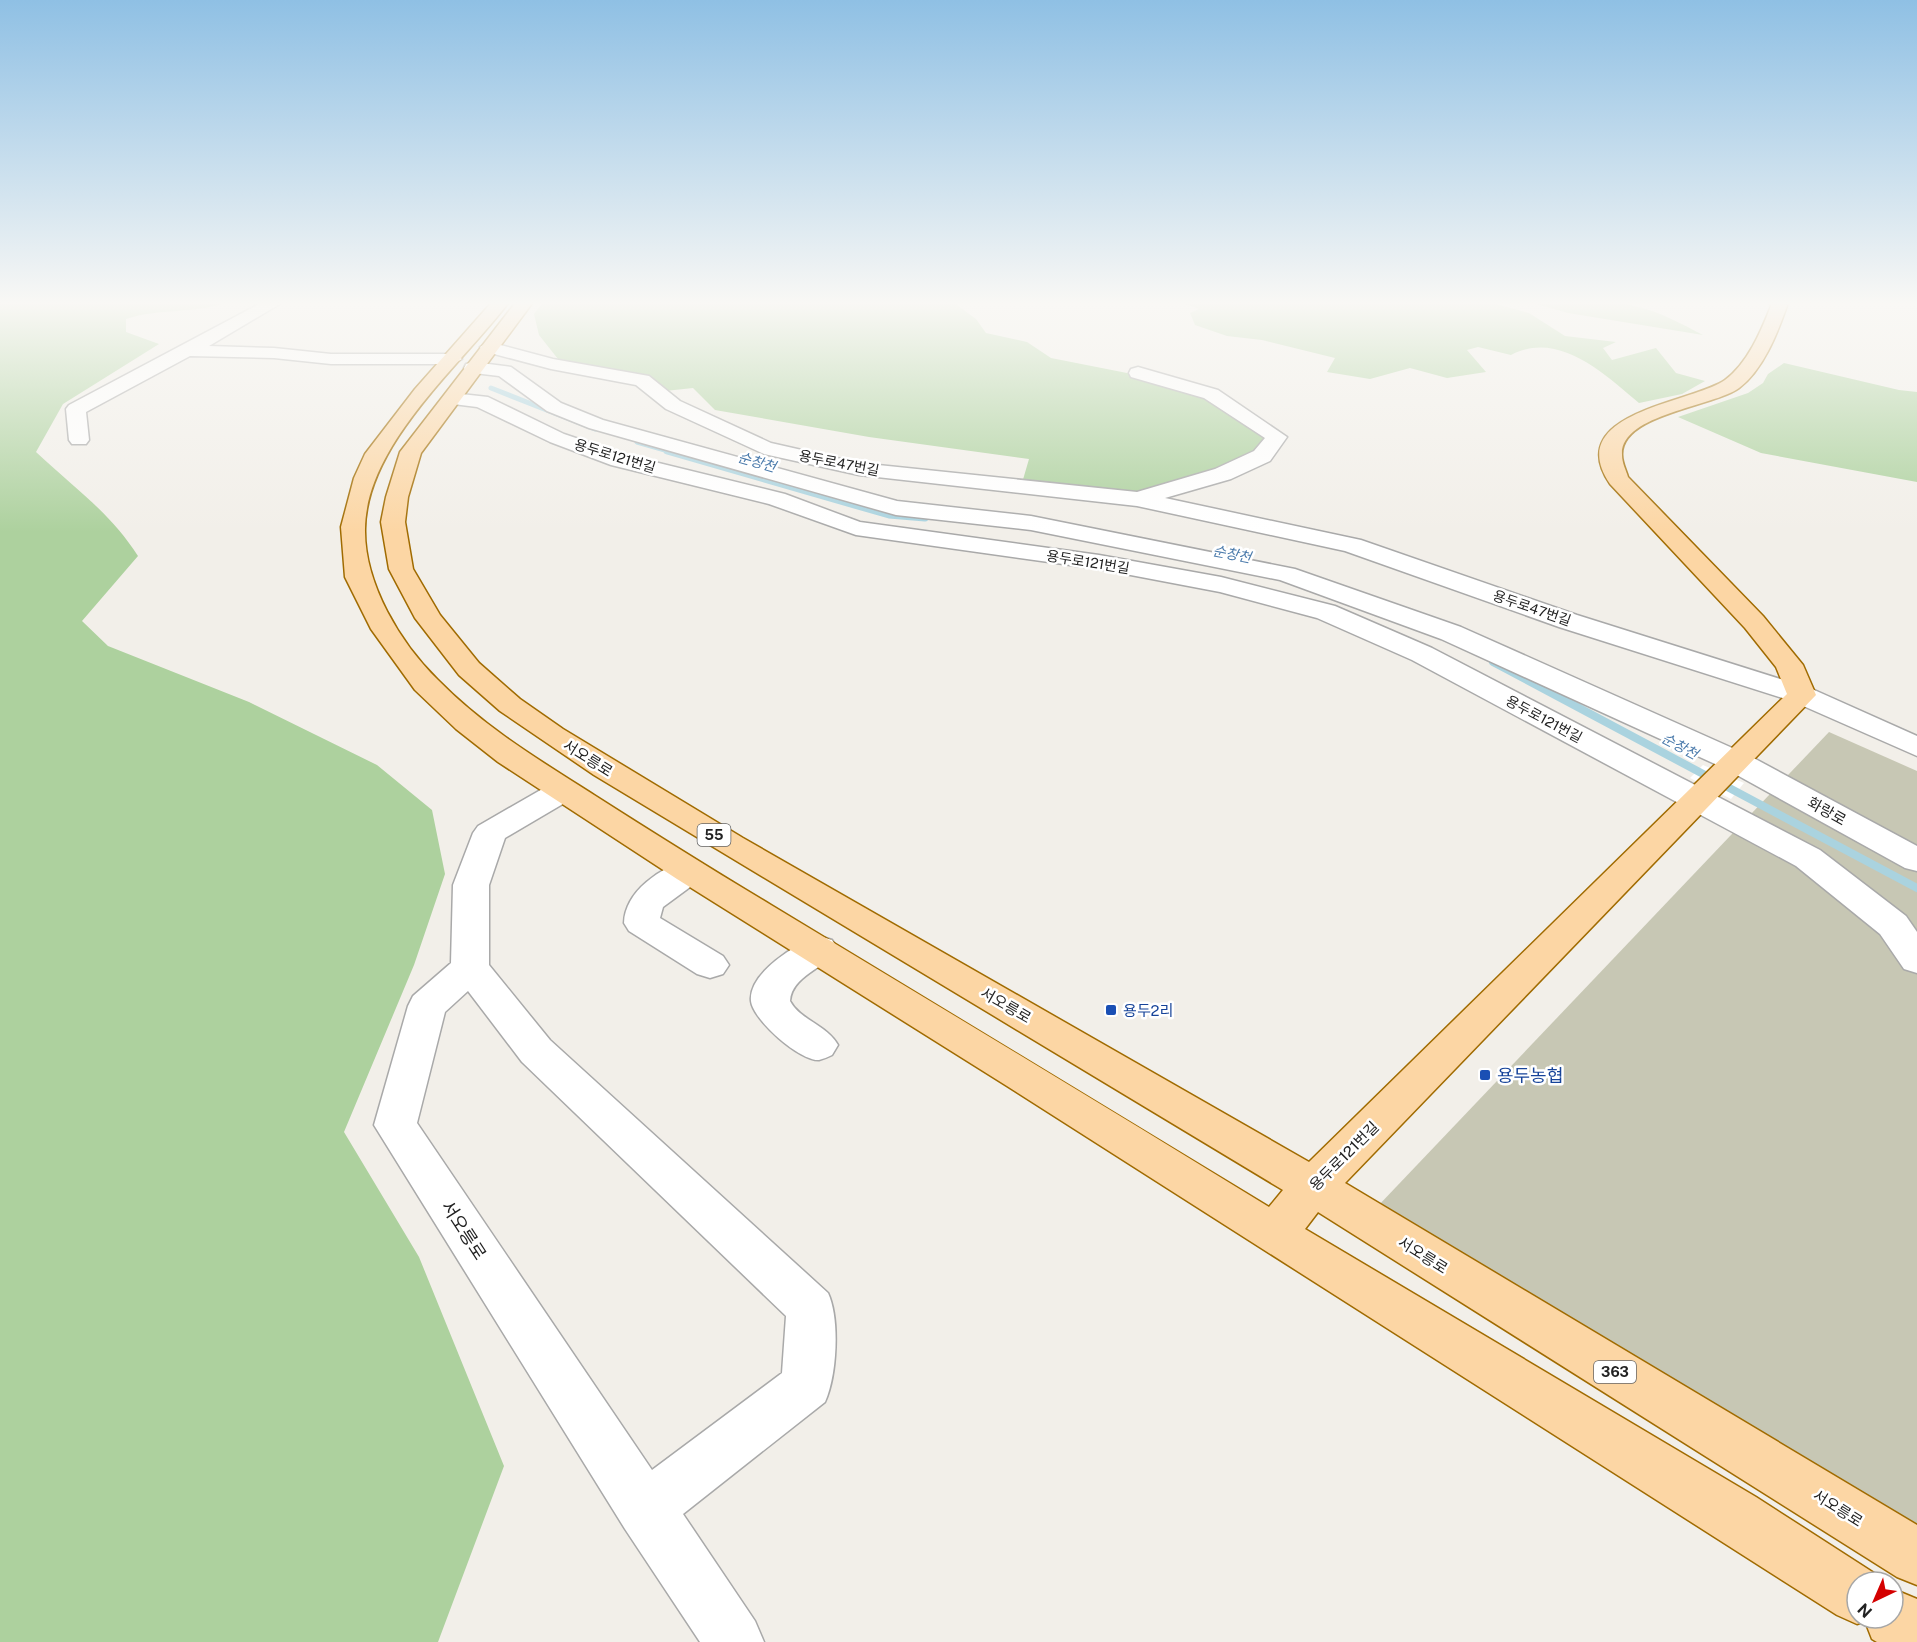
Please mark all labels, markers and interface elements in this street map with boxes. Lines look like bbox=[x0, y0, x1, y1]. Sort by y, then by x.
street label: 용두로121번길 bbox=[572, 436, 658, 476]
street label: 용두로47번길 bbox=[797, 447, 881, 479]
water label: 순창천 bbox=[736, 449, 779, 475]
water label: 순창천 bbox=[1212, 542, 1254, 566]
street label: 용두로121번길 bbox=[1045, 548, 1131, 576]
street label: 용두로47번길 bbox=[1491, 587, 1573, 629]
street label: 용두로121번길 bbox=[1503, 692, 1585, 746]
water label: 순창천 bbox=[1659, 730, 1702, 763]
street label: 서오릉로 bbox=[560, 736, 616, 780]
street label: 화랑로 bbox=[1805, 794, 1849, 828]
road number: 55 bbox=[698, 824, 730, 846]
street label: 서오릉로 bbox=[978, 984, 1034, 1026]
place label: 용두2리 bbox=[1123, 1002, 1173, 1019]
marker: 용두2리 bbox=[1104, 1003, 1118, 1017]
place label: 용두농협 bbox=[1497, 1065, 1563, 1086]
marker: 용두농협 bbox=[1478, 1068, 1492, 1082]
street label: 용두로121번길 bbox=[1306, 1118, 1382, 1194]
street label: 서오릉로 bbox=[437, 1197, 491, 1263]
street label: 서오릉로 bbox=[1395, 1233, 1451, 1277]
road number: 363 bbox=[1594, 1361, 1636, 1383]
street label: 서오릉로 bbox=[1810, 1486, 1866, 1530]
north arrow bbox=[1845, 1570, 1905, 1630]
text: N bbox=[1854, 1599, 1876, 1622]

